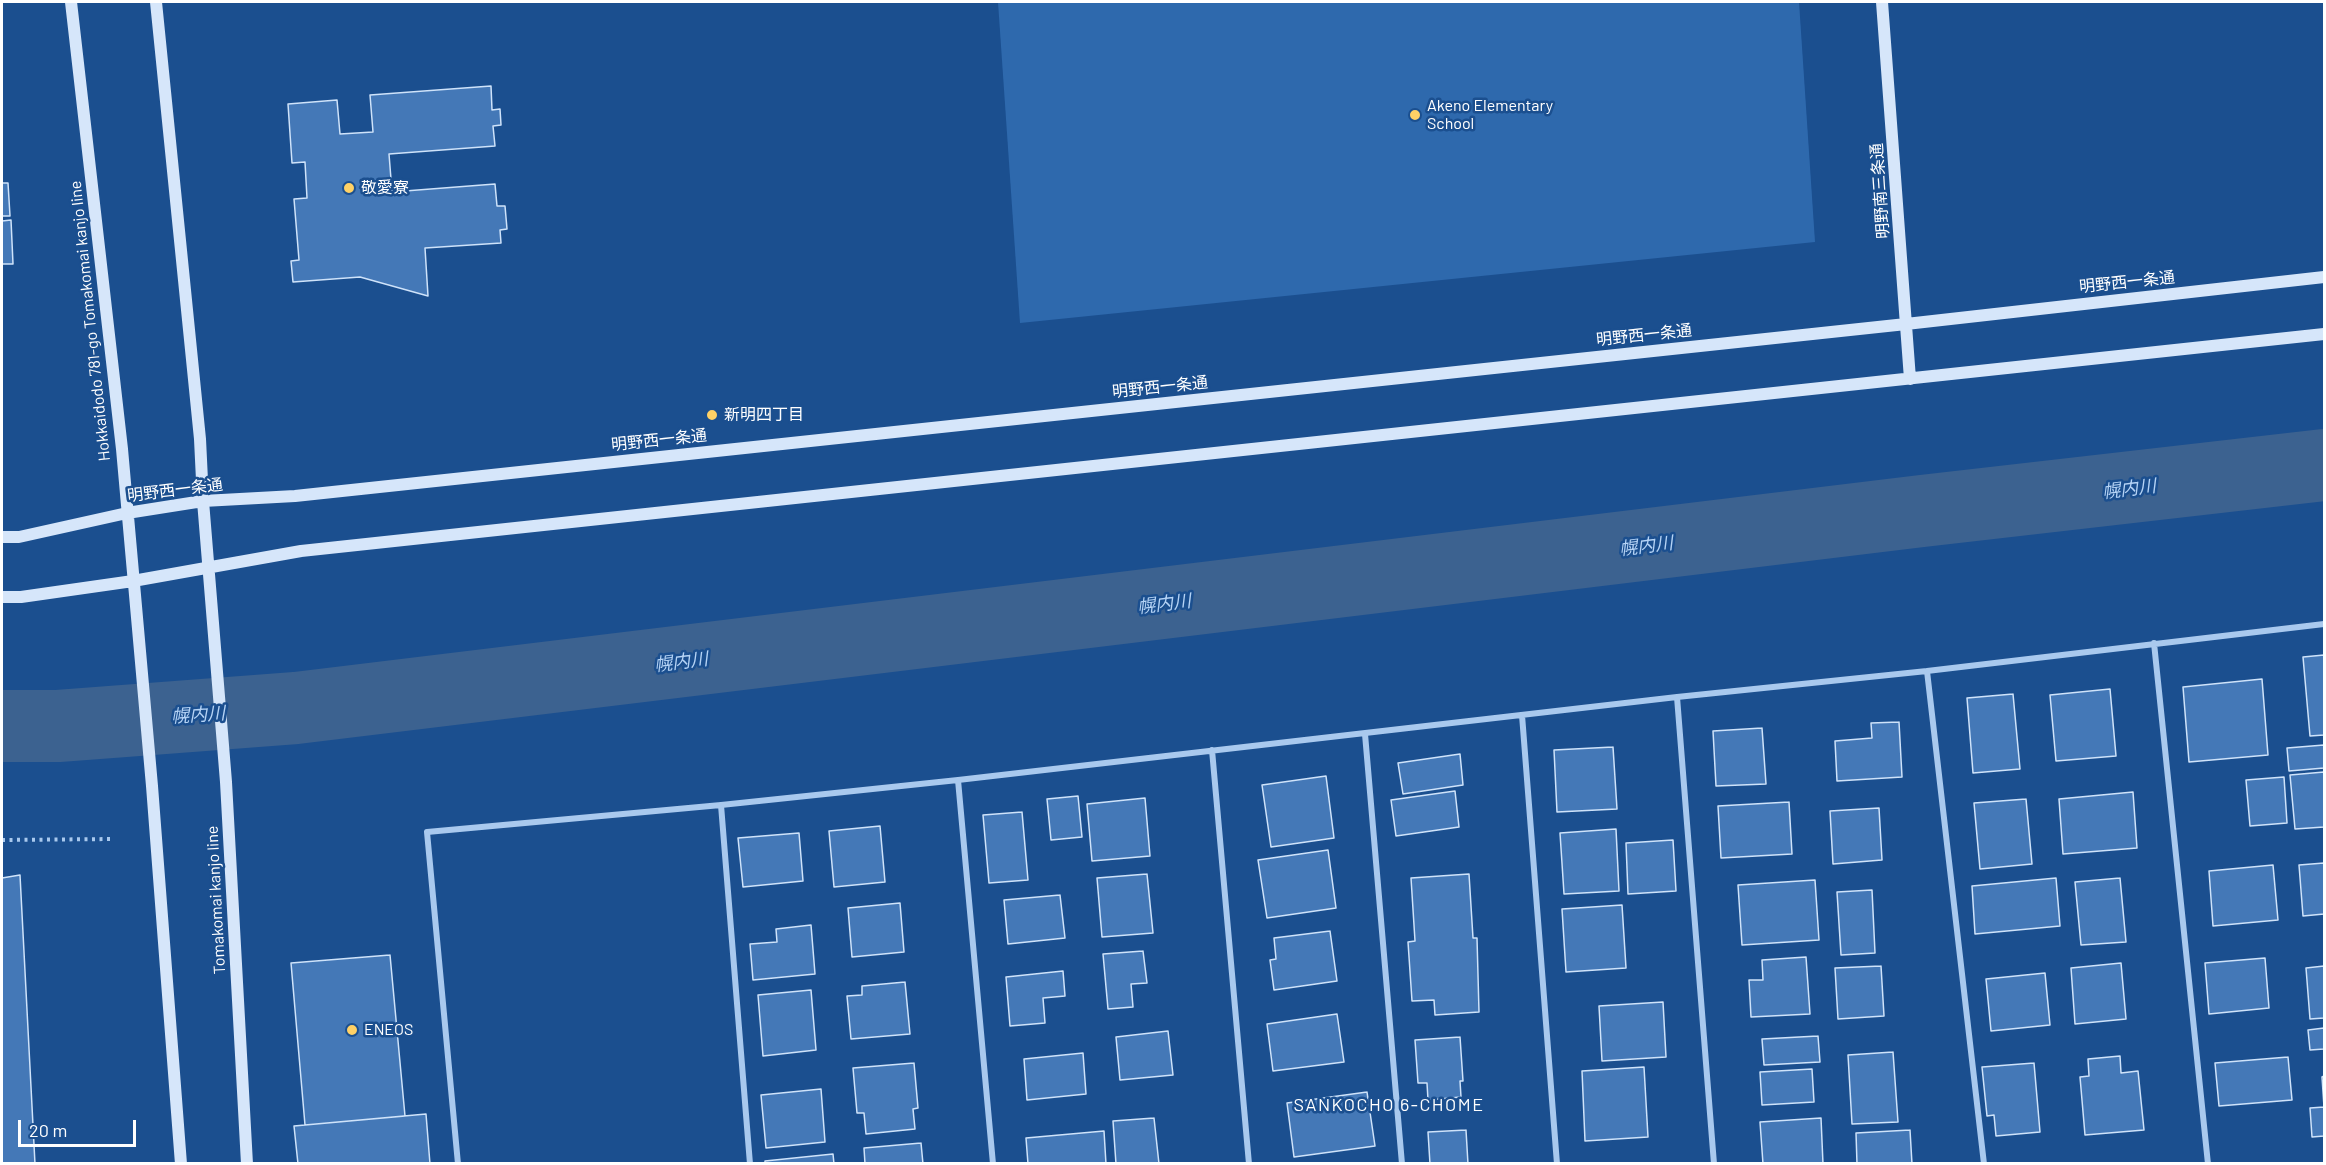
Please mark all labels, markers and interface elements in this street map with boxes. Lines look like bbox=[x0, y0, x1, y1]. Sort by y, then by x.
place label: Akeno Elementary School bbox=[1427, 96, 1553, 134]
marker: Akeno Elementary School bbox=[1408, 108, 1422, 122]
street label: 明野南三条通 bbox=[1867, 142, 1893, 240]
place label: 敬愛寮 bbox=[361, 178, 409, 198]
street label: Hokkaidodo 781-go Tomakomai kanjo line bbox=[66, 180, 114, 462]
marker: 敬愛寮 bbox=[342, 181, 356, 195]
street label: 明野西一条通 bbox=[2078, 267, 2176, 297]
street label: 明野西一条通 bbox=[1595, 320, 1693, 350]
street label: 明野西一条通 bbox=[1111, 372, 1209, 402]
place label: 新明四丁目 bbox=[724, 405, 804, 425]
marker: 新明四丁目 bbox=[705, 408, 719, 422]
street label: 明野西一条通 bbox=[610, 425, 708, 455]
street label: 明野西一条通 bbox=[126, 475, 224, 505]
water label: 幌内川 bbox=[2101, 475, 2157, 503]
water label: 幌内川 bbox=[1618, 532, 1674, 560]
water label: 幌内川 bbox=[1136, 590, 1192, 618]
water label: 幌内川 bbox=[653, 648, 709, 676]
water label: 幌内川 bbox=[170, 702, 226, 728]
street label: Tomakomai kanjo line bbox=[203, 825, 229, 975]
place label: ENEOS bbox=[364, 1020, 413, 1040]
marker: ENEOS bbox=[345, 1023, 359, 1037]
district label: SANKOCHO 6-CHOME bbox=[1293, 1094, 1485, 1116]
scale bar bbox=[21, 1108, 140, 1146]
text: 20 m bbox=[29, 1119, 67, 1141]

